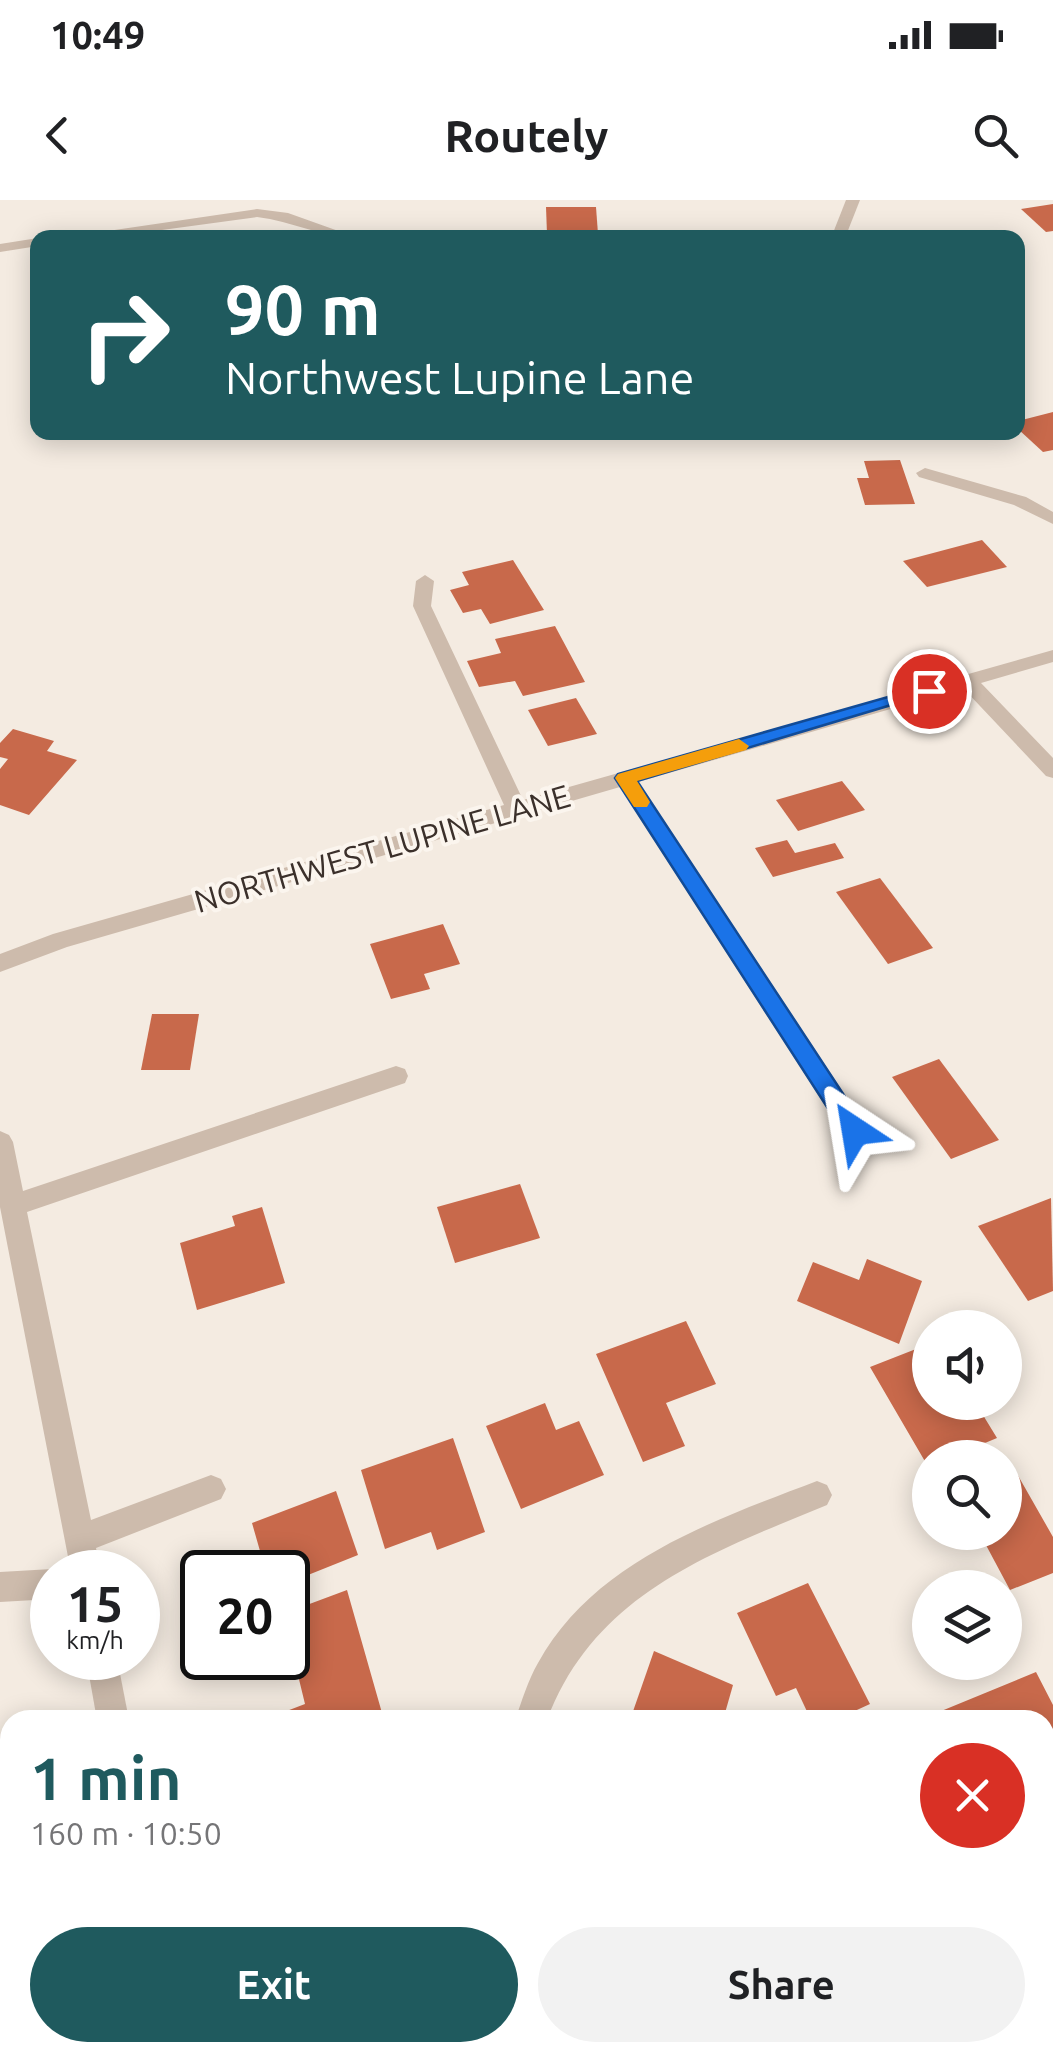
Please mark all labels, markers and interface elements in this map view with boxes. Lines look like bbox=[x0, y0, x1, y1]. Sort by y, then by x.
text: 10:49 bbox=[50, 14, 145, 56]
icon: back bbox=[30, 108, 85, 163]
icon: search bbox=[968, 108, 1023, 163]
text: Routely bbox=[445, 110, 608, 161]
icon: right bbox=[60, 270, 190, 400]
text: 90 m bbox=[225, 270, 381, 348]
text: Northwest Lupine Lane bbox=[225, 352, 694, 403]
pin bbox=[887, 649, 972, 734]
icon: arrive bbox=[902, 664, 957, 719]
street label: NORTHWEST LUPINE LANE bbox=[190, 777, 574, 919]
position arrow bbox=[803, 1079, 907, 1183]
map controls bbox=[912, 1310, 1022, 1680]
button: sound bbox=[912, 1310, 1022, 1420]
button: search bbox=[912, 1440, 1022, 1550]
speed limit sign: 20 bbox=[180, 1550, 310, 1680]
button: layers bbox=[912, 1570, 1022, 1680]
text: 15 bbox=[67, 1575, 123, 1631]
text: km/h bbox=[66, 1626, 124, 1654]
button: close bbox=[920, 1743, 1025, 1848]
text: 1 min bbox=[30, 1744, 182, 1811]
text: 160 m · 10:50 bbox=[30, 1815, 222, 1851]
button: Exit bbox=[30, 1927, 518, 2042]
button: Share bbox=[538, 1927, 1025, 2042]

